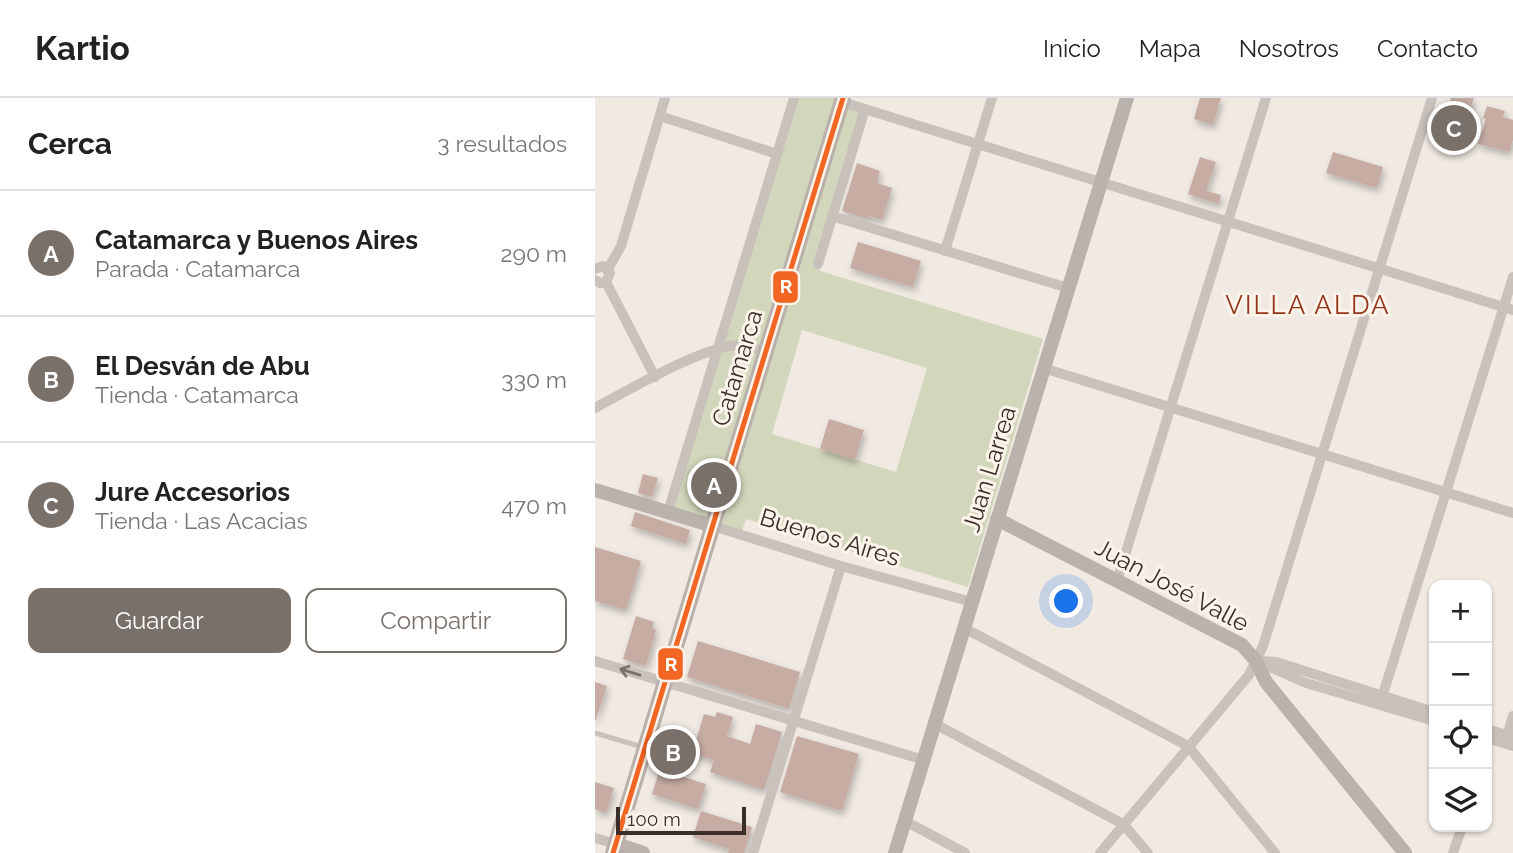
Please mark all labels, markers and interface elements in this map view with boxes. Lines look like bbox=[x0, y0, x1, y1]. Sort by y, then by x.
text: Kartio bbox=[35, 29, 130, 68]
text: Inicio bbox=[1043, 34, 1101, 63]
text: Mapa bbox=[1139, 34, 1201, 63]
text: Nosotros bbox=[1239, 34, 1339, 63]
text: Contacto bbox=[1377, 34, 1478, 63]
pin: C bbox=[1431, 102, 1477, 154]
text: Cerca bbox=[28, 126, 112, 161]
text: 3 resultados bbox=[437, 130, 567, 157]
text: Catamarca y Buenos Aires bbox=[95, 225, 418, 255]
text: A bbox=[43, 240, 59, 267]
text: 290 m bbox=[500, 240, 567, 267]
text: Parada · Catamarca bbox=[95, 255, 300, 282]
line badge: R bbox=[772, 270, 799, 304]
text: R bbox=[780, 275, 793, 297]
district label: VILLA ALDA bbox=[1225, 290, 1391, 320]
street label: Catamarca bbox=[706, 306, 768, 430]
text: El Desván de Abu bbox=[95, 351, 310, 381]
text: B bbox=[43, 366, 59, 393]
text: 330 m bbox=[501, 366, 567, 393]
text: Tienda · Catamarca bbox=[95, 381, 299, 408]
street label: Juan Larrea bbox=[956, 403, 1022, 535]
pin: A bbox=[691, 459, 737, 511]
text: Jure Accesorios bbox=[95, 477, 290, 507]
text: C bbox=[43, 492, 59, 519]
text: 470 m bbox=[501, 492, 567, 519]
street label: Buenos Aires bbox=[757, 502, 903, 572]
text: Tienda · Las Acacias bbox=[95, 507, 308, 534]
street label: Juan José Valle bbox=[1090, 532, 1254, 638]
map controls bbox=[1429, 580, 1492, 832]
button: + bbox=[1429, 580, 1492, 643]
your location bbox=[1049, 584, 1083, 618]
button: Guardar bbox=[28, 588, 291, 653]
button: Compartir bbox=[305, 588, 567, 653]
button: − bbox=[1429, 643, 1492, 706]
line badge: R bbox=[657, 647, 684, 681]
text: R bbox=[665, 653, 678, 675]
one-way arrow bbox=[619, 664, 641, 677]
button: locate bbox=[1429, 706, 1492, 769]
pin: B bbox=[650, 726, 696, 778]
button: layers bbox=[1429, 769, 1492, 832]
scale bar bbox=[616, 804, 745, 836]
text: 100 m bbox=[627, 808, 681, 830]

